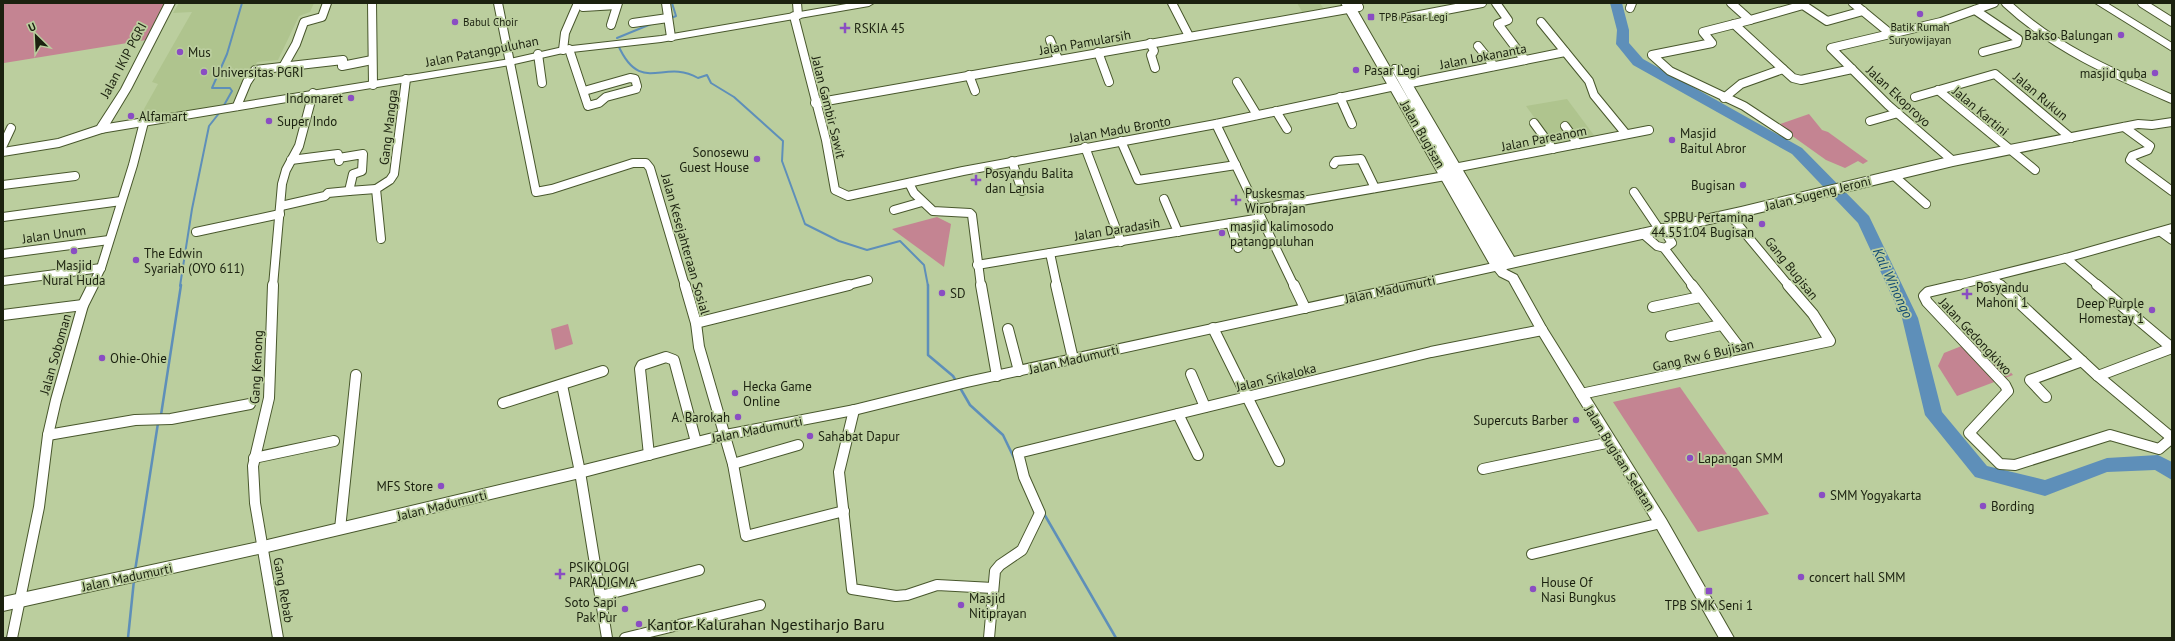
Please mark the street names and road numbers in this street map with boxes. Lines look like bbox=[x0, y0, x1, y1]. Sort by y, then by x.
street label: Jalan IKIP PGRI bbox=[96, 19, 150, 102]
street label: Jalan Pamularsih bbox=[1037, 26, 1132, 59]
street label: Jalan Patangpuluhan bbox=[423, 32, 540, 71]
street label: Jalan Lokananta bbox=[1437, 40, 1528, 73]
street label: Jalan Gambir Sawit bbox=[807, 53, 850, 161]
street label: Jalan Ekoproyo bbox=[1862, 61, 1935, 131]
street label: Jalan Rukun bbox=[2009, 68, 2071, 124]
street label: Jalan Kartini bbox=[1948, 82, 2012, 140]
street label: Gang Mangga bbox=[375, 88, 402, 166]
street label: Jalan Bugisan bbox=[1396, 97, 1449, 171]
street label: Jalan Madu Bronto bbox=[1067, 112, 1172, 147]
street label: Jalan Pareanom bbox=[1499, 122, 1588, 155]
street label: Jalan Kesejahteraan Sosial bbox=[657, 171, 714, 317]
street label: Jalan Sugeng Jeroni bbox=[1762, 172, 1873, 215]
street label: Jalan Daradasih bbox=[1072, 214, 1161, 245]
street label: Jalan Unum bbox=[20, 222, 87, 248]
street label: Gang Bugisan bbox=[1761, 233, 1822, 303]
street label: Jalan Madumurti bbox=[1342, 272, 1437, 308]
street label: Jalan Gedongkiwo bbox=[1935, 293, 2016, 379]
street label: Jalan Soboman bbox=[36, 312, 75, 397]
street label: Gang Kenong bbox=[246, 330, 267, 404]
street label: Gang Rw 6 Bujisan bbox=[1651, 336, 1755, 375]
street label: Jalan Madumurti bbox=[1026, 341, 1121, 378]
street label: Jalan Srikaloka bbox=[1233, 359, 1318, 396]
street label: Jalan Bugisan Selatan bbox=[1580, 402, 1659, 514]
street label: Jalan Madumurti bbox=[709, 412, 804, 447]
street label: Jalan Madumurti bbox=[394, 486, 489, 525]
street label: Gang Rebab bbox=[269, 556, 298, 624]
street label: Jalan Madumurti bbox=[79, 560, 174, 596]

